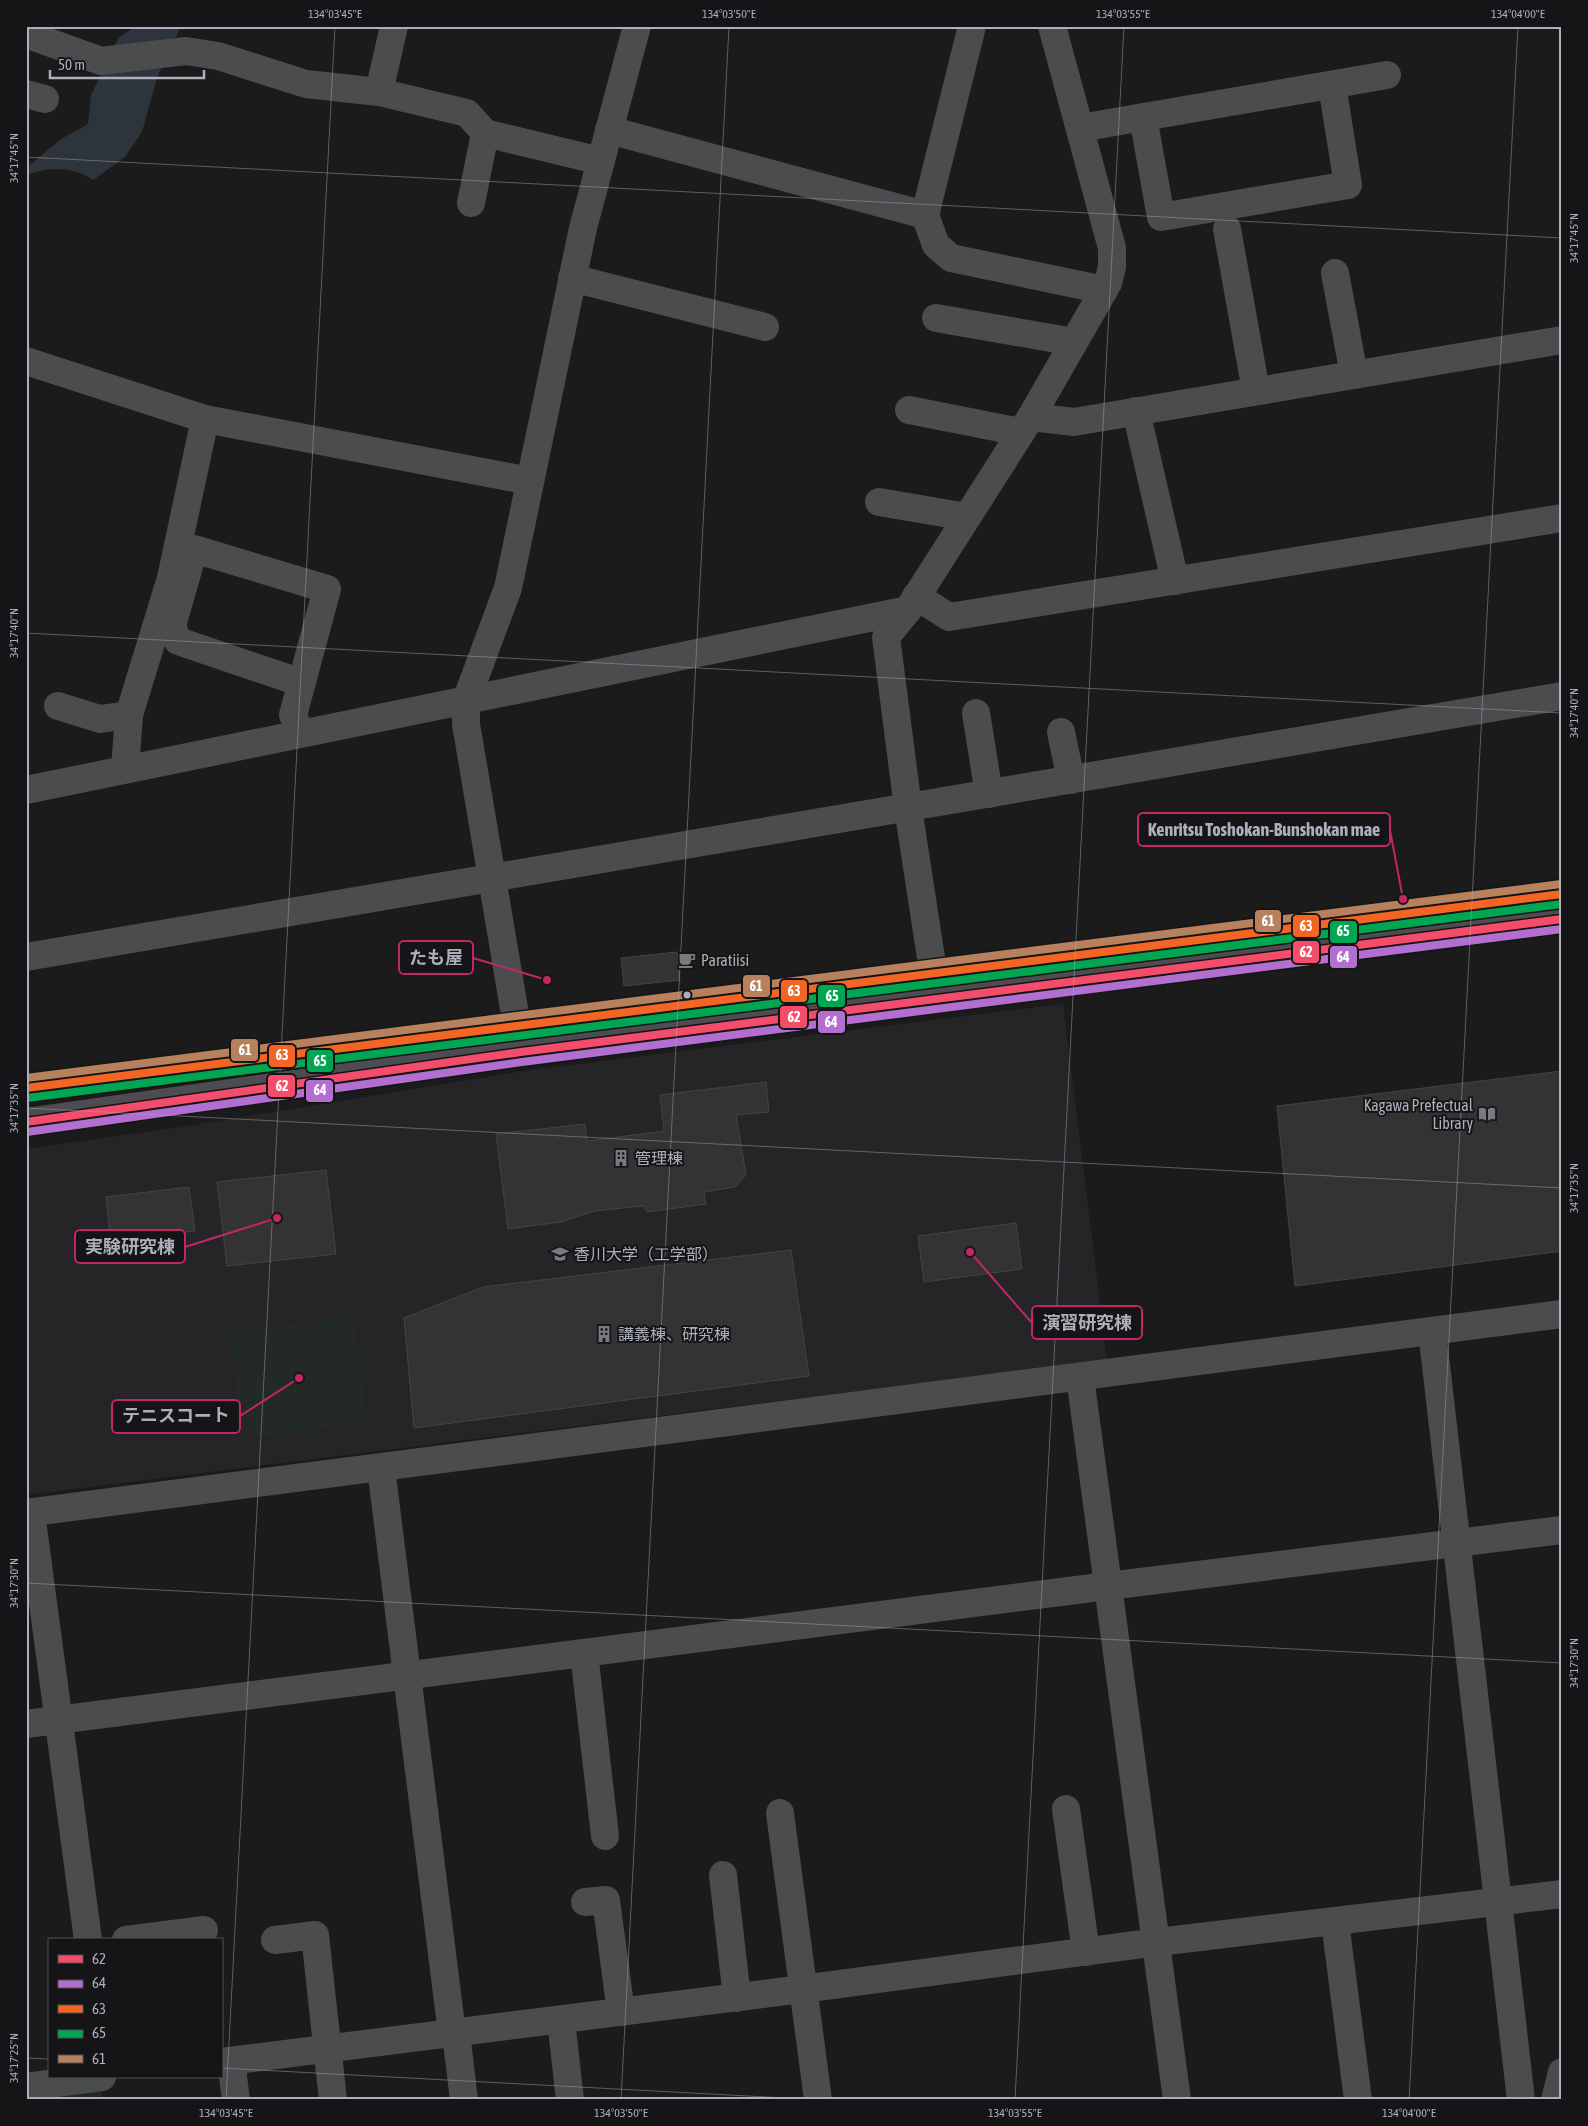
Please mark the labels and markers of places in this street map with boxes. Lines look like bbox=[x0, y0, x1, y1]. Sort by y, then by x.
callout: Kenritsu Toshokan-Bunshokan mae bbox=[1138, 813, 1390, 846]
callout: たも屋 bbox=[399, 941, 473, 974]
cafe icon: Paratiisi bbox=[677, 950, 697, 970]
place label: Paratiisi bbox=[701, 951, 749, 969]
unlabelled marker bbox=[682, 990, 692, 1000]
place label: Kagawa Prefectual Library bbox=[1364, 1096, 1474, 1133]
library icon: Kagawa Prefectual Library bbox=[1477, 1104, 1497, 1124]
building icon: 管理棟 bbox=[611, 1148, 631, 1168]
place label: 管理棟 bbox=[635, 1149, 683, 1167]
callout: 実験研究棟 bbox=[75, 1230, 185, 1263]
school or university icon: 香川大学（工学部） bbox=[550, 1244, 570, 1264]
place label: 香川大学（工学部） bbox=[574, 1245, 718, 1263]
callout: 演習研究棟 bbox=[1032, 1306, 1142, 1339]
building icon: 講義棟、研究棟 bbox=[594, 1324, 614, 1344]
place label: 講義棟、研究棟 bbox=[618, 1325, 730, 1343]
callout: テニスコート bbox=[112, 1400, 240, 1433]

